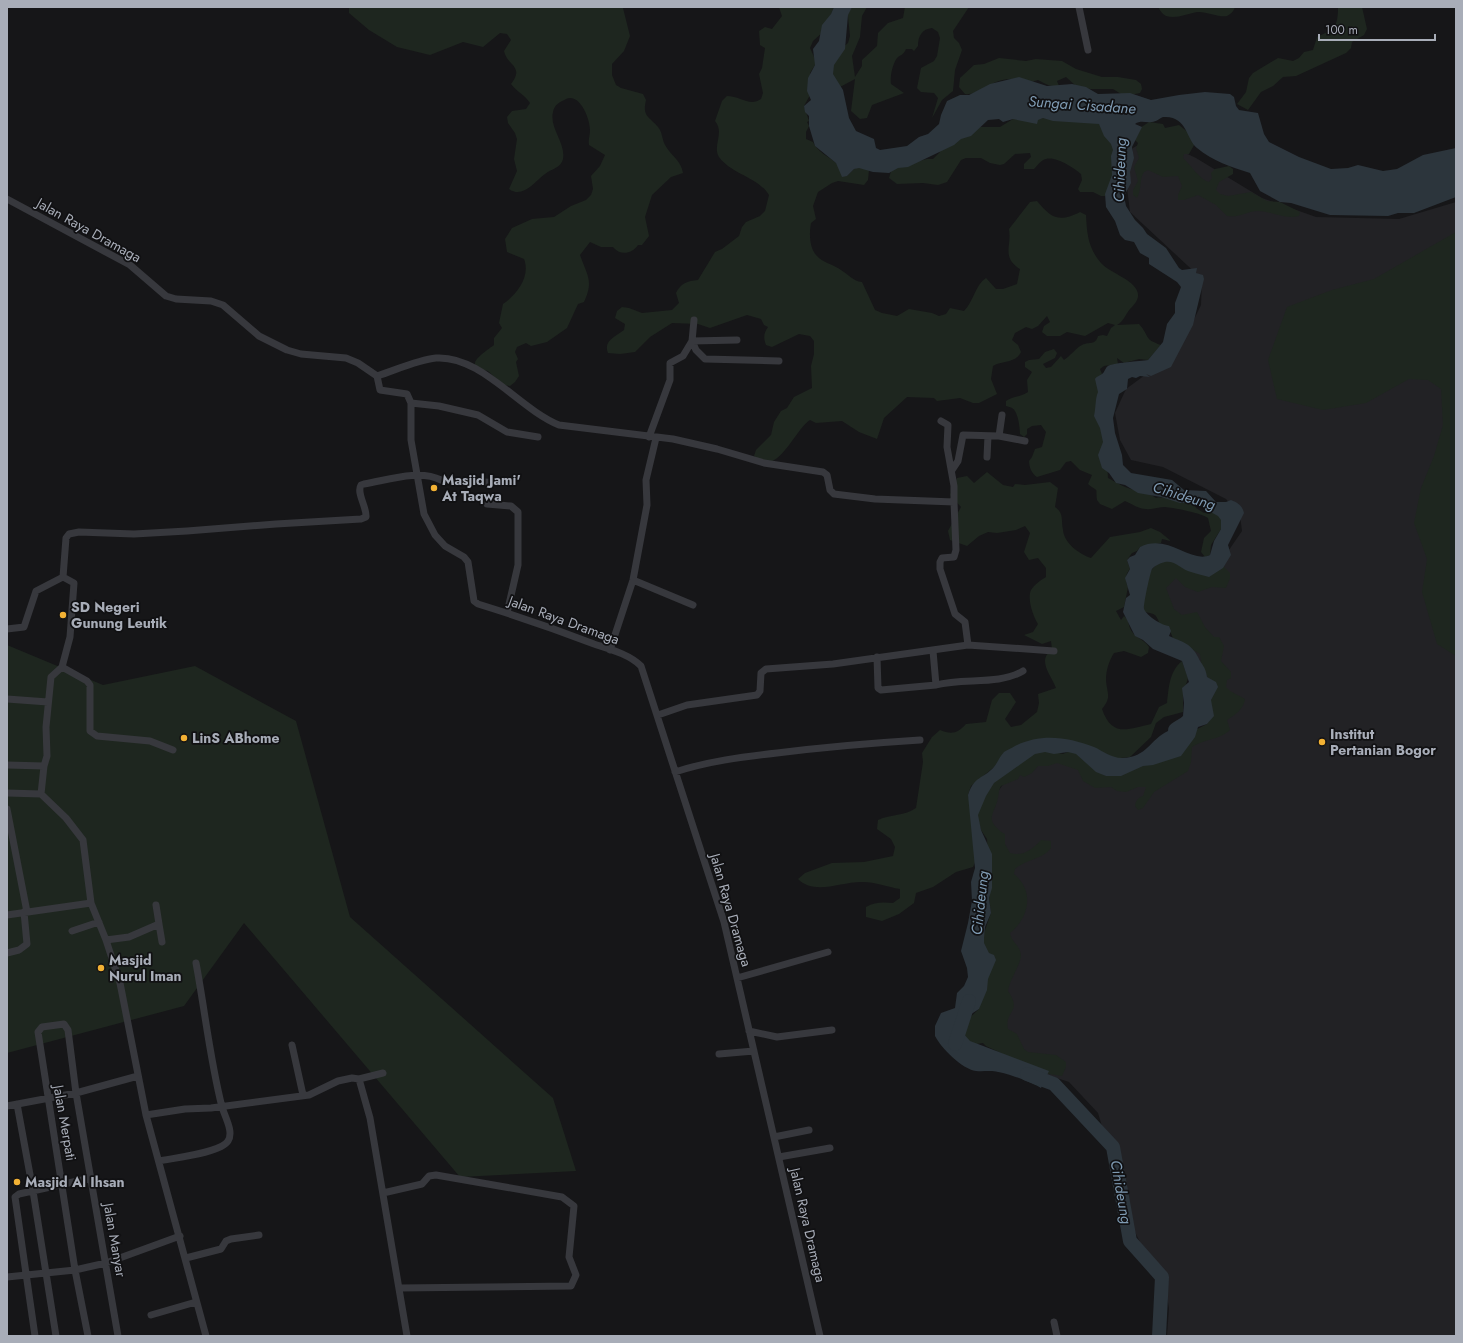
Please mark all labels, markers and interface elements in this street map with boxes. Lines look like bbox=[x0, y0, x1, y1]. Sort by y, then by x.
scale bar bbox=[1319, 16, 1435, 42]
text: 100 m bbox=[1325, 21, 1358, 39]
water label: Sungai Cisadane bbox=[1027, 90, 1137, 120]
water label: Cihideung bbox=[1108, 137, 1132, 203]
street label: Jalan Raya Dramaga bbox=[31, 192, 145, 267]
place label: Masjid Jami' At Taqwa bbox=[441, 470, 521, 506]
water label: Cihideung bbox=[1150, 476, 1219, 516]
marker: Masjid Jami' At Taqwa bbox=[429, 483, 439, 493]
street label: Jalan Raya Dramaga bbox=[504, 590, 622, 649]
place label: SD Negeri Gunung Leutik bbox=[71, 597, 167, 633]
marker: SD Negeri Gunung Leutik bbox=[58, 610, 68, 620]
place label: Institut Pertanian Bogor bbox=[1330, 724, 1436, 760]
place label: LinS ABhome bbox=[192, 728, 280, 748]
marker: LinS ABhome bbox=[179, 733, 189, 743]
marker: Institut Pertanian Bogor bbox=[1317, 737, 1327, 747]
street label: Jalan Raya Dramaga bbox=[705, 849, 757, 969]
water label: Cihideung bbox=[966, 869, 994, 936]
place label: Masjid Nurul Iman bbox=[109, 950, 182, 986]
marker: Masjid Nurul Iman bbox=[96, 963, 106, 973]
street label: Jalan Merpati bbox=[48, 1082, 82, 1162]
water label: Cihideung bbox=[1105, 1158, 1138, 1226]
street label: Jalan Raya Dramaga bbox=[785, 1164, 831, 1284]
place label: Masjid Al Ihsan bbox=[25, 1172, 125, 1192]
marker: Masjid Al Ihsan bbox=[12, 1177, 22, 1187]
street label: Jalan Manyar bbox=[98, 1200, 131, 1279]

